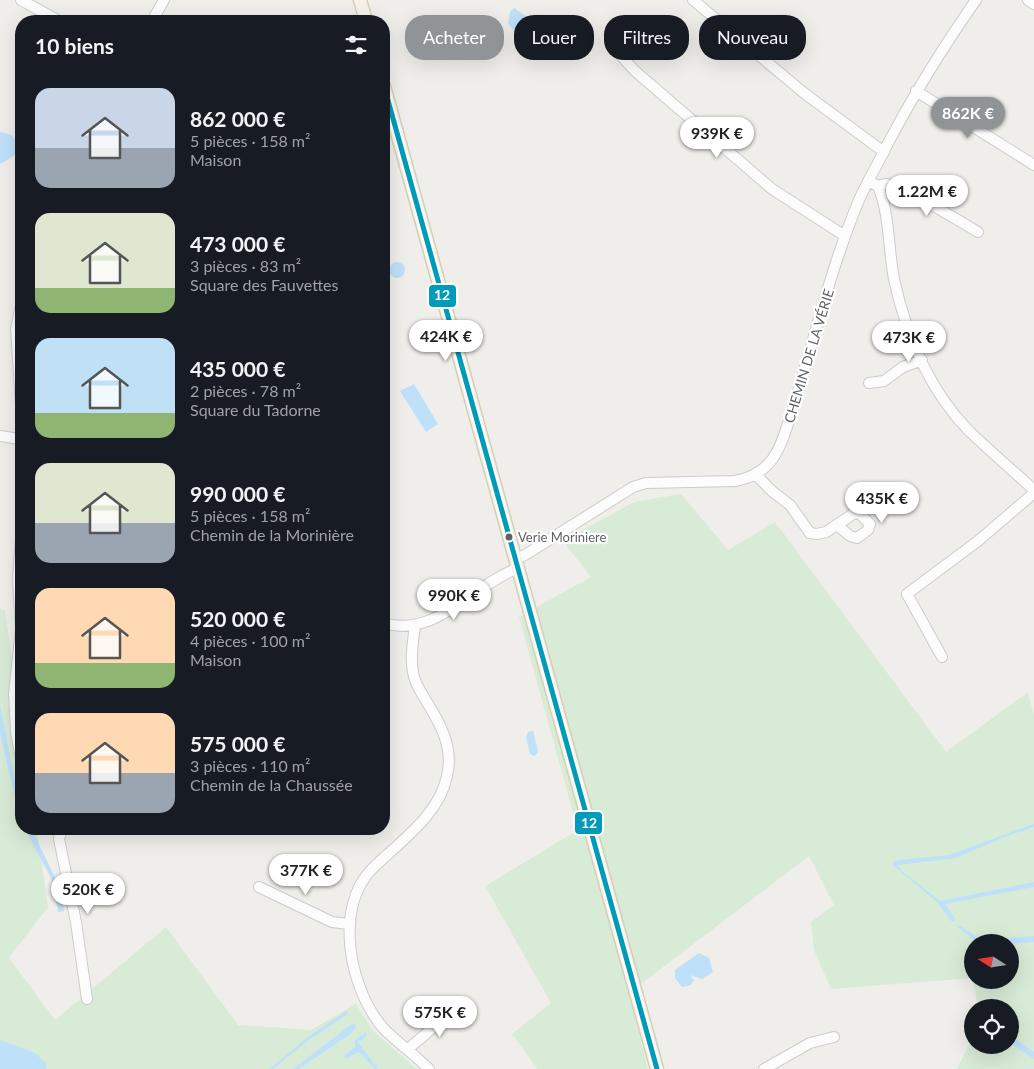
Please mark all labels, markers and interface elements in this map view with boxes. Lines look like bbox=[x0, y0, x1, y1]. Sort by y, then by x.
chip: Acheter bbox=[405, 15, 504, 60]
chip: Louer bbox=[514, 15, 594, 60]
chip: Filtres bbox=[604, 15, 689, 60]
chip: Nouveau bbox=[699, 15, 806, 60]
icon: filters bbox=[342, 31, 370, 59]
text: 10 biens bbox=[35, 33, 114, 58]
pin: 862K € bbox=[927, 96, 1009, 139]
text: 862K € bbox=[942, 103, 994, 122]
text: 862 000 € bbox=[190, 106, 285, 131]
icon: home bbox=[75, 108, 135, 168]
pin: 939K € bbox=[676, 116, 758, 159]
text: 939K € bbox=[691, 123, 743, 142]
text: 5 pièces · 158 m² bbox=[190, 131, 310, 150]
text: Maison bbox=[190, 150, 241, 169]
pin: 1.22M € bbox=[881, 174, 973, 217]
text: 1.22M € bbox=[897, 181, 957, 200]
text: 473 000 € bbox=[190, 231, 285, 256]
icon: home bbox=[75, 233, 135, 293]
text: 3 pièces · 83 m² bbox=[190, 256, 301, 275]
text: Square des Fauvettes bbox=[190, 275, 338, 294]
line badge: 12 bbox=[428, 284, 457, 308]
text: 12 bbox=[434, 286, 450, 303]
street label: CHEMIN DE LA VÉRIE bbox=[780, 287, 837, 425]
pin: 424K € bbox=[405, 320, 487, 362]
pin: 473K € bbox=[868, 320, 950, 363]
text: 424K € bbox=[420, 326, 472, 345]
text: 473K € bbox=[883, 327, 935, 346]
text: 435 000 € bbox=[190, 356, 285, 381]
icon: home bbox=[75, 358, 135, 418]
text: 2 pièces · 78 m² bbox=[190, 381, 301, 400]
text: Square du Tadorne bbox=[190, 400, 321, 419]
text: 990 000 € bbox=[190, 481, 285, 506]
pin: 435K € bbox=[841, 482, 923, 524]
icon: home bbox=[75, 483, 135, 543]
text: 435K € bbox=[856, 488, 908, 507]
text: 5 pièces · 158 m² bbox=[190, 506, 310, 525]
text: Chemin de la Morinière bbox=[190, 525, 354, 544]
place label: Verie Moriniere bbox=[518, 529, 607, 545]
marker: Verie Moriniere bbox=[504, 532, 514, 542]
pin: 990K € bbox=[413, 578, 495, 621]
text: 990K € bbox=[428, 585, 480, 604]
text: 520 000 € bbox=[190, 606, 285, 631]
icon: home bbox=[75, 608, 135, 668]
text: 4 pièces · 100 m² bbox=[190, 631, 310, 650]
text: Maison bbox=[190, 650, 241, 669]
text: 575 000 € bbox=[190, 731, 285, 756]
icon: home bbox=[75, 733, 135, 793]
text: 3 pièces · 110 m² bbox=[190, 756, 310, 775]
text: Chemin de la Chaussée bbox=[190, 775, 353, 794]
line badge: 12 bbox=[574, 811, 603, 835]
text: 12 bbox=[581, 814, 597, 831]
pin: 377K € bbox=[265, 854, 347, 896]
text: 377K € bbox=[280, 860, 332, 879]
pin: 520K € bbox=[47, 872, 129, 915]
text: 520K € bbox=[62, 879, 114, 898]
north arrow bbox=[964, 934, 1019, 989]
map controls bbox=[964, 934, 1019, 1054]
pin: 575K € bbox=[399, 996, 481, 1038]
button: locate bbox=[964, 999, 1019, 1054]
text: 575K € bbox=[414, 1002, 466, 1021]

